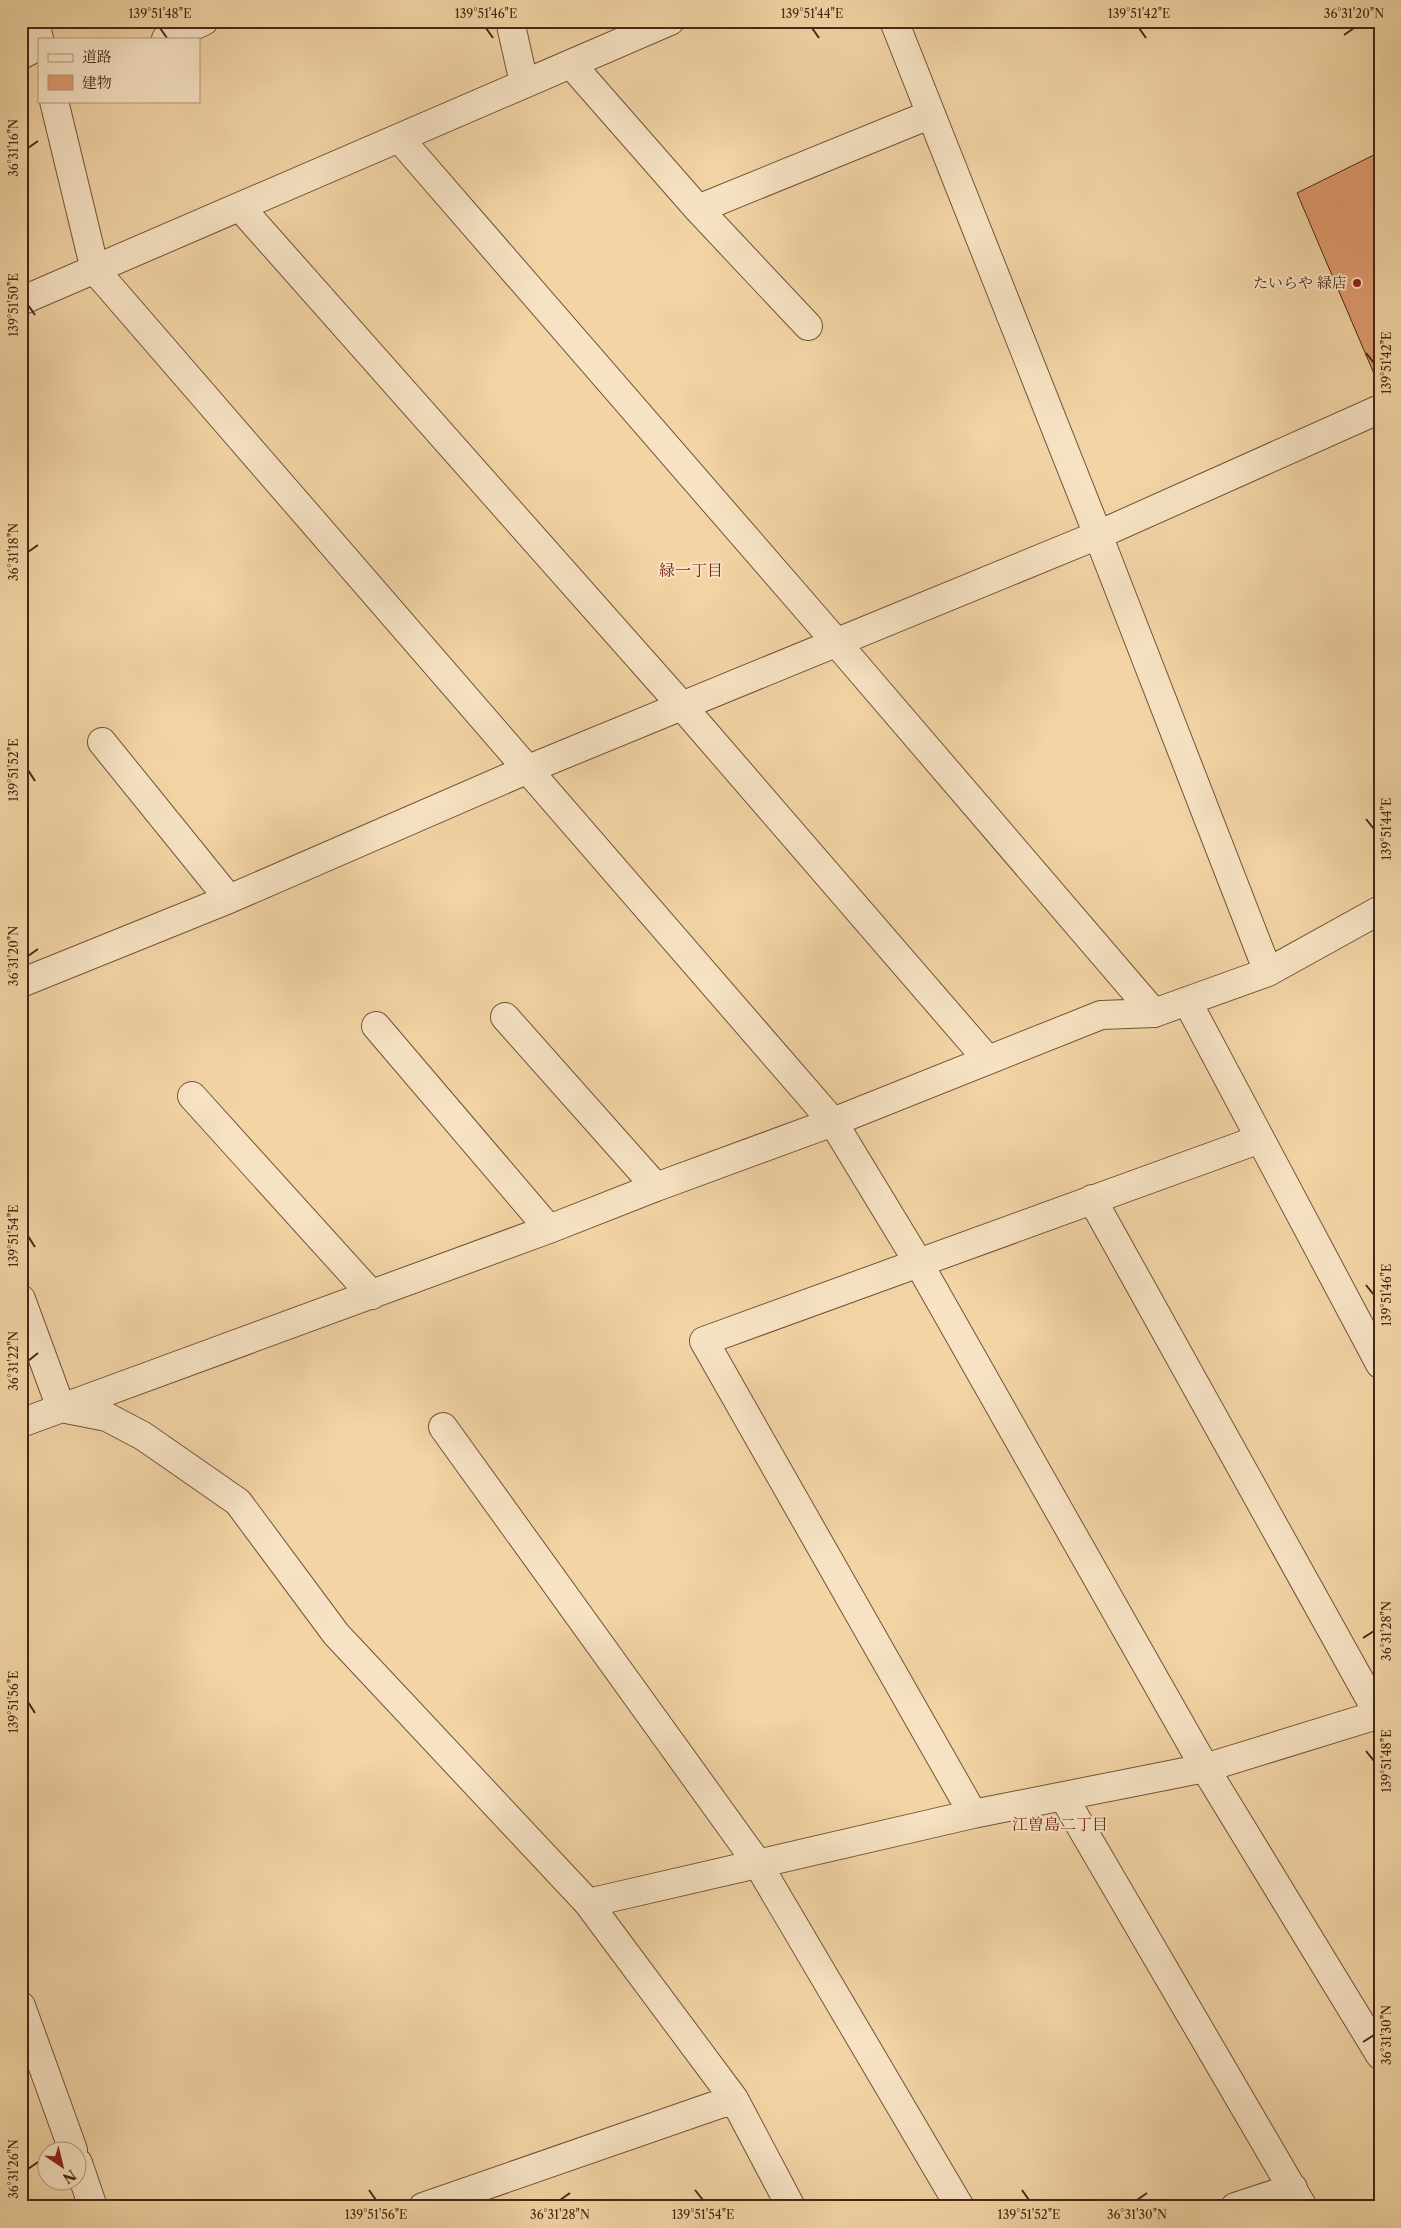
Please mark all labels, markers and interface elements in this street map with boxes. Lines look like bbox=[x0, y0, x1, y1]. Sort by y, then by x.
text: 139°51'48"E bbox=[129, 6, 191, 21]
text: 139°51'46"E bbox=[455, 6, 517, 21]
text: 139°51'44"E bbox=[781, 6, 843, 21]
text: 139°51'42"E bbox=[1108, 6, 1170, 21]
text: 36°31'20"N bbox=[1324, 6, 1384, 21]
legend bbox=[38, 38, 200, 102]
text: 道路 bbox=[82, 47, 112, 66]
text: 建物 bbox=[82, 73, 112, 92]
text: 36°31'16"N bbox=[6, 119, 21, 177]
text: 139°51'50"E bbox=[6, 273, 21, 337]
place label: たいらや 緑店 bbox=[1253, 273, 1347, 292]
marker: たいらや 緑店 bbox=[1351, 277, 1363, 289]
text: 139°51'42"E bbox=[1379, 332, 1394, 394]
text: 36°31'18"N bbox=[6, 523, 21, 581]
district label: 緑一丁目 bbox=[659, 560, 723, 580]
text: 139°51'52"E bbox=[6, 739, 21, 801]
text: 139°51'44"E bbox=[1379, 798, 1394, 860]
text: 36°31'20"N bbox=[6, 926, 21, 986]
text: 139°51'54"E bbox=[6, 1205, 21, 1267]
text: 139°51'46"E bbox=[1379, 1264, 1394, 1326]
text: 36°31'22"N bbox=[6, 1331, 21, 1391]
text: 36°31'28"N bbox=[1379, 1601, 1394, 1661]
text: 139°51'56"E bbox=[6, 1671, 21, 1733]
text: 139°51'48"E bbox=[1379, 1730, 1394, 1792]
district label: 江曽島二丁目 bbox=[1012, 1814, 1108, 1834]
text: 36°31'30"N bbox=[1379, 2005, 1394, 2065]
text: 36°31'26"N bbox=[6, 2139, 21, 2199]
north arrow bbox=[38, 2140, 88, 2190]
text: N bbox=[59, 2166, 80, 2188]
text: 139°51'56"E bbox=[345, 2207, 407, 2222]
text: 36°31'28"N bbox=[530, 2207, 590, 2222]
text: 139°51'54"E bbox=[672, 2207, 734, 2222]
text: 139°51'52"E bbox=[998, 2207, 1060, 2222]
text: 36°31'30"N bbox=[1107, 2207, 1167, 2222]

